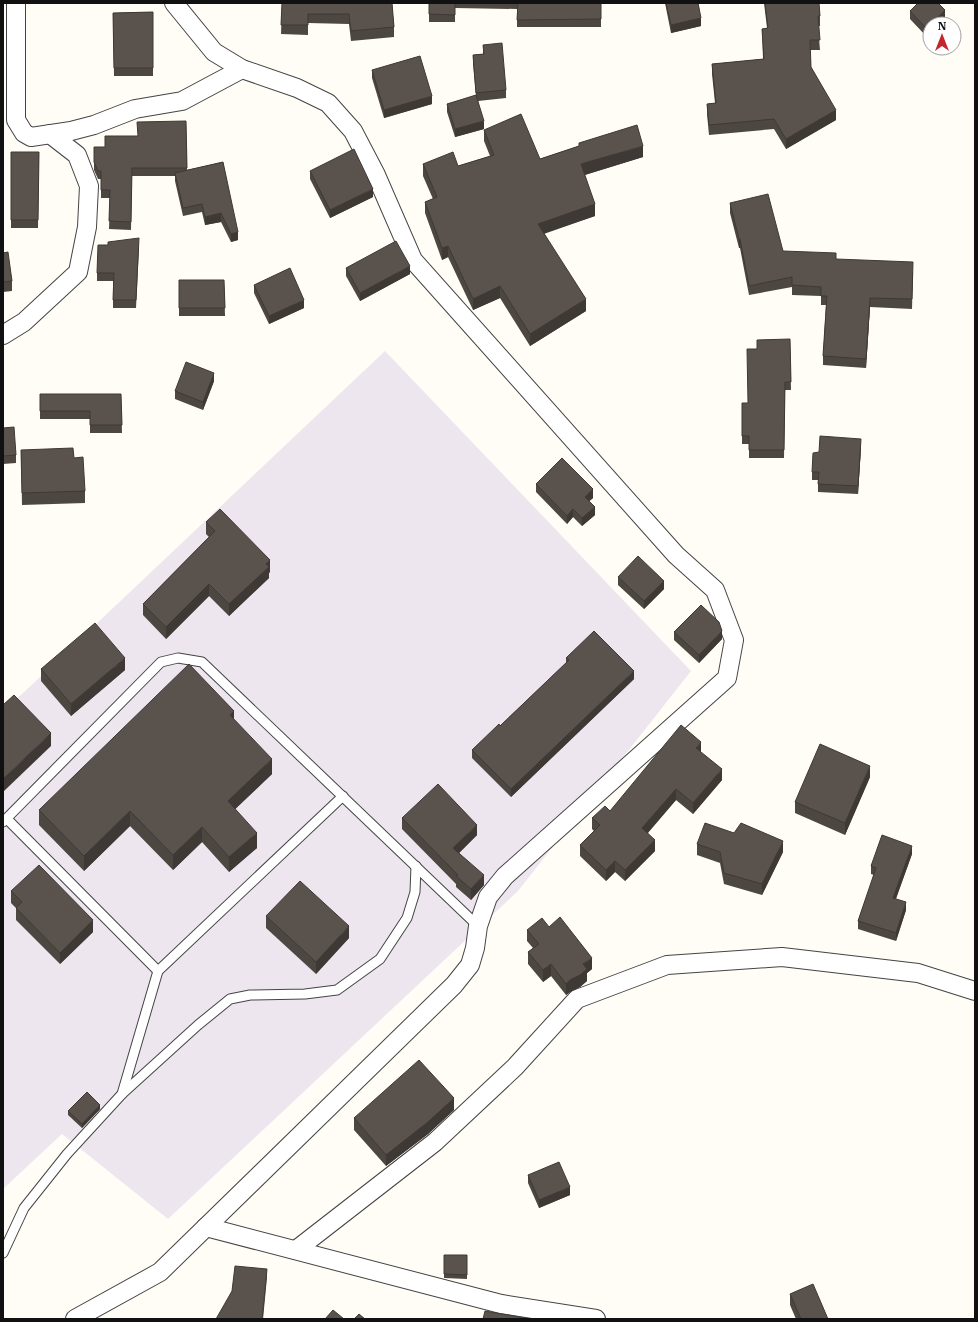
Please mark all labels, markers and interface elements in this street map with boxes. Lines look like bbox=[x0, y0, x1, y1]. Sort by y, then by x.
north arrow bbox=[922, 16, 962, 56]
text: N bbox=[938, 19, 947, 33]

